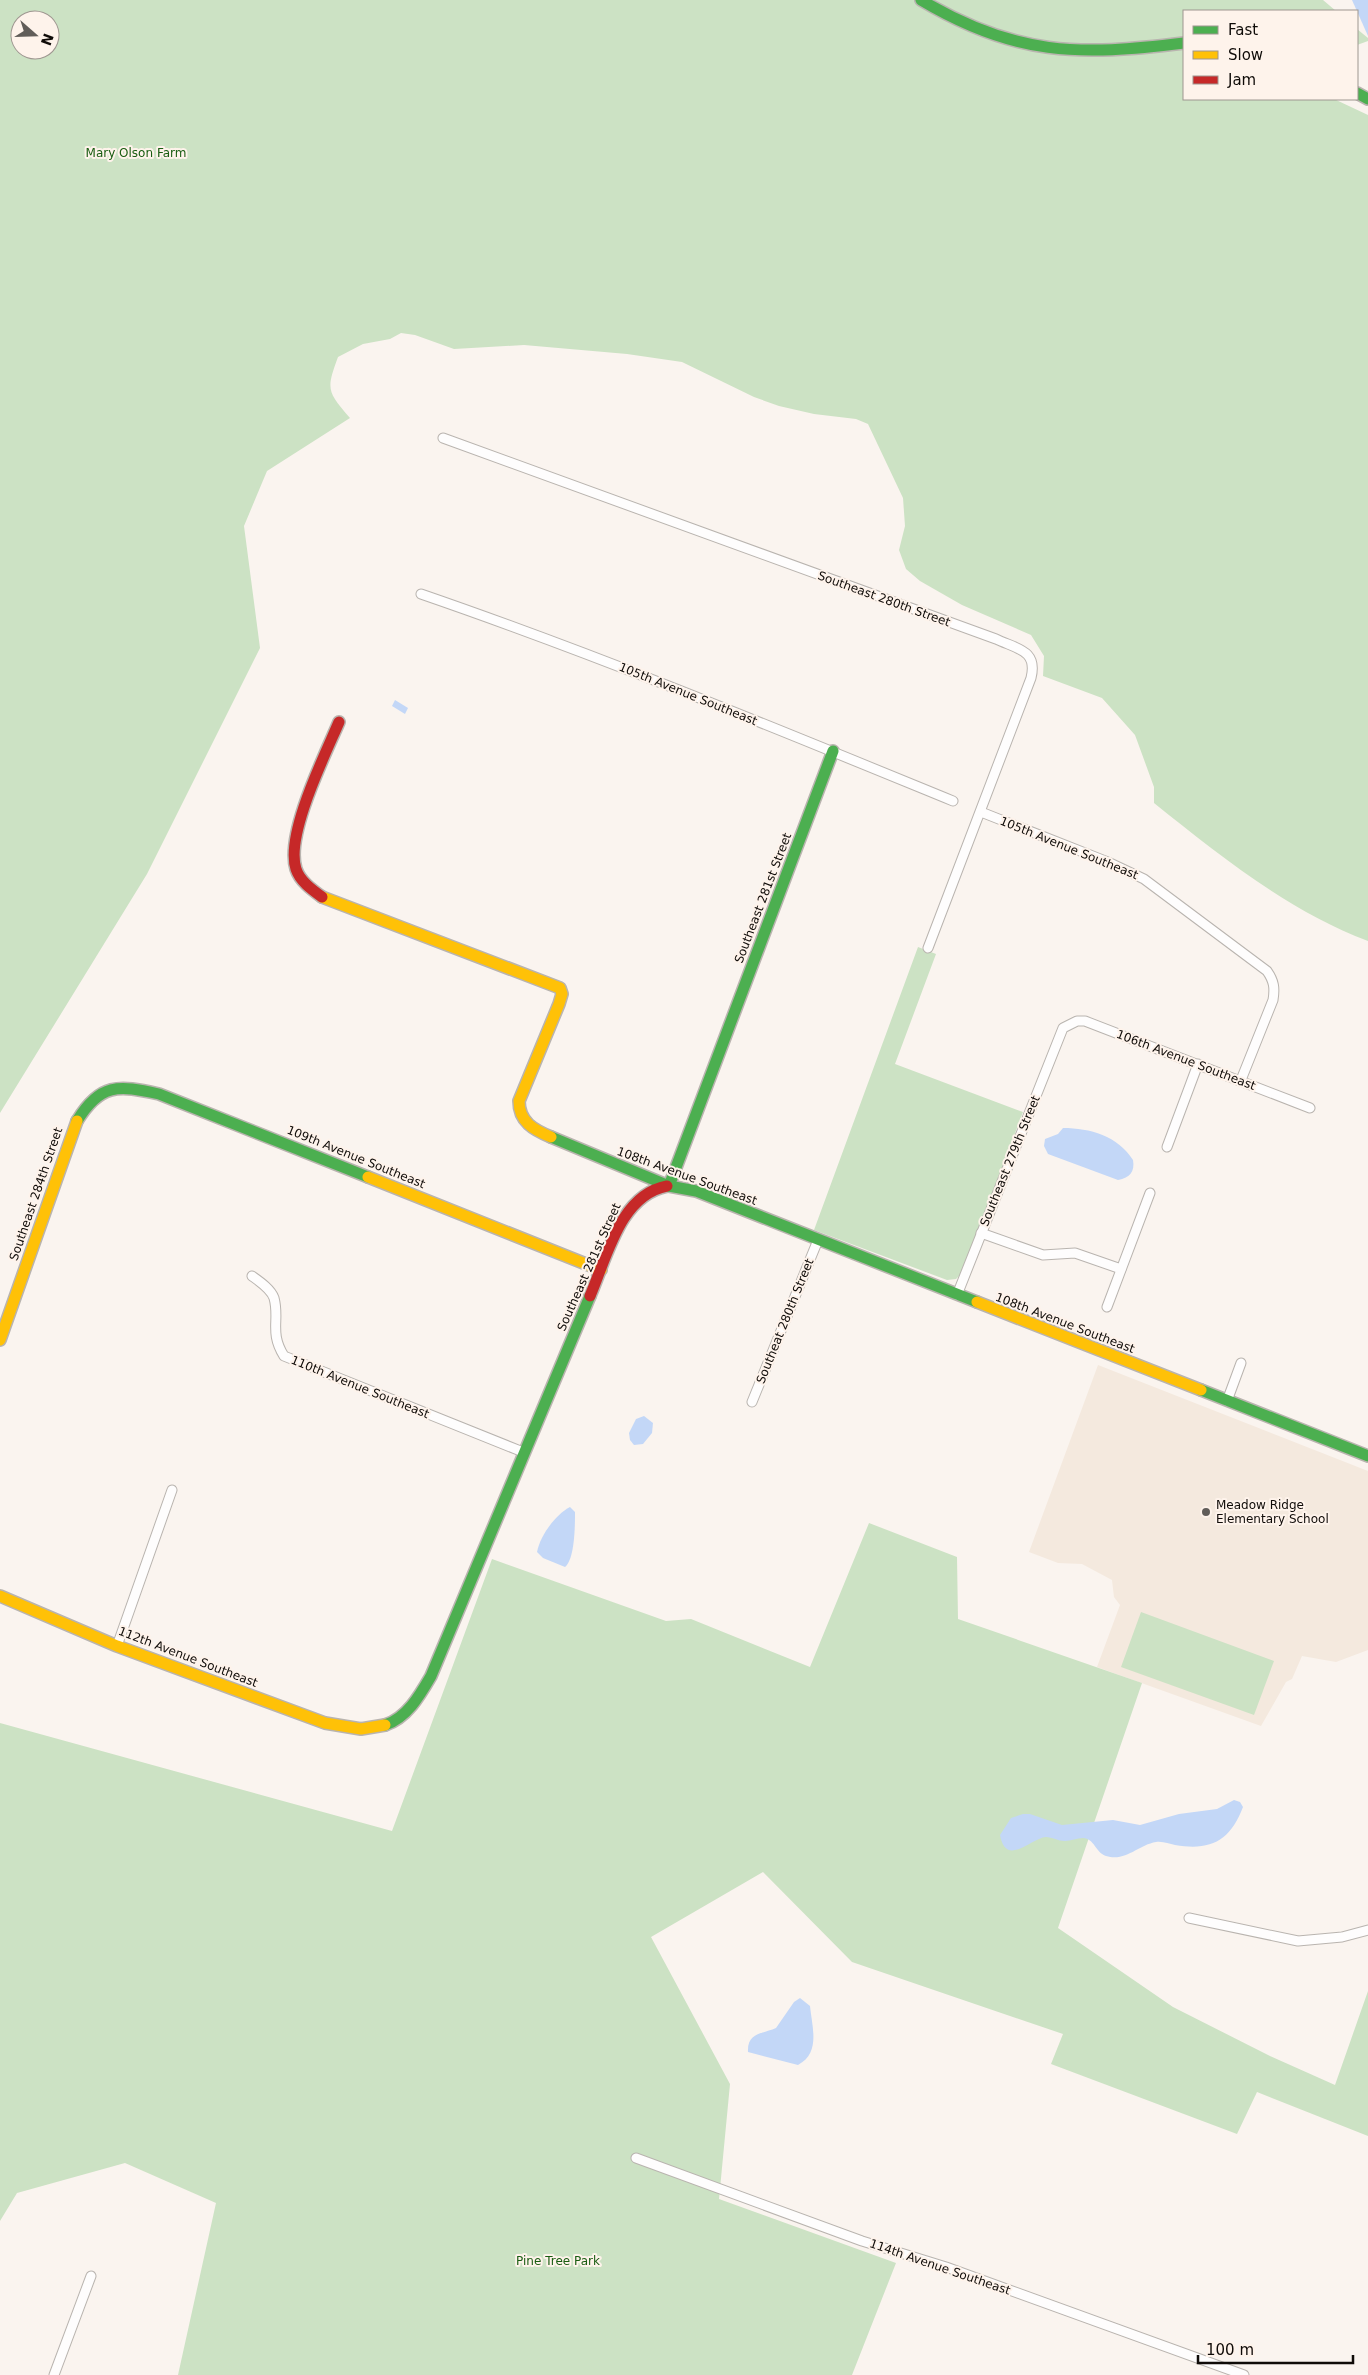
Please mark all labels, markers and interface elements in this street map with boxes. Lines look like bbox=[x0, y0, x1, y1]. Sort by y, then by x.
north arrow bbox=[10, 10, 60, 60]
legend bbox=[1183, 10, 1358, 100]
text: Fast bbox=[1228, 21, 1258, 39]
text: N bbox=[38, 31, 57, 48]
text: Slow bbox=[1228, 46, 1263, 64]
text: Jam bbox=[1227, 71, 1256, 89]
park label: Mary Olson Farm bbox=[86, 146, 186, 160]
street label: Southeast 280th Street bbox=[816, 569, 952, 630]
street label: 105th Avenue Southeast bbox=[617, 660, 760, 728]
street label: 105th Avenue Southeast bbox=[998, 814, 1141, 882]
street label: Southeast 281st Street bbox=[732, 831, 794, 965]
street label: 106th Avenue Southeast bbox=[1114, 1027, 1258, 1093]
street label: Southeast 279th Street bbox=[977, 1093, 1043, 1228]
street label: 109th Avenue Southeast bbox=[285, 1123, 428, 1191]
street label: Southeast 284th Street bbox=[7, 1125, 65, 1262]
street label: 108th Avenue Southeast bbox=[615, 1144, 759, 1208]
street label: Southeast 281st Street bbox=[554, 1201, 624, 1333]
street label: Southeat 280th Street bbox=[753, 1256, 817, 1386]
street label: 108th Avenue Southeast bbox=[993, 1290, 1137, 1356]
street label: 110th Avenue Southeast bbox=[289, 1353, 432, 1421]
place label: Meadow Ridge Elementary School bbox=[1216, 1498, 1329, 1526]
marker: Meadow Ridge Elementary School bbox=[1200, 1506, 1212, 1518]
street label: 112th Avenue Southeast bbox=[116, 1624, 260, 1690]
street label: 114th Avenue Southeast bbox=[868, 2236, 1013, 2298]
park label: Pine Tree Park bbox=[516, 2254, 600, 2268]
scale bar bbox=[1198, 2332, 1353, 2364]
text: 100 m bbox=[1206, 2341, 1254, 2359]

